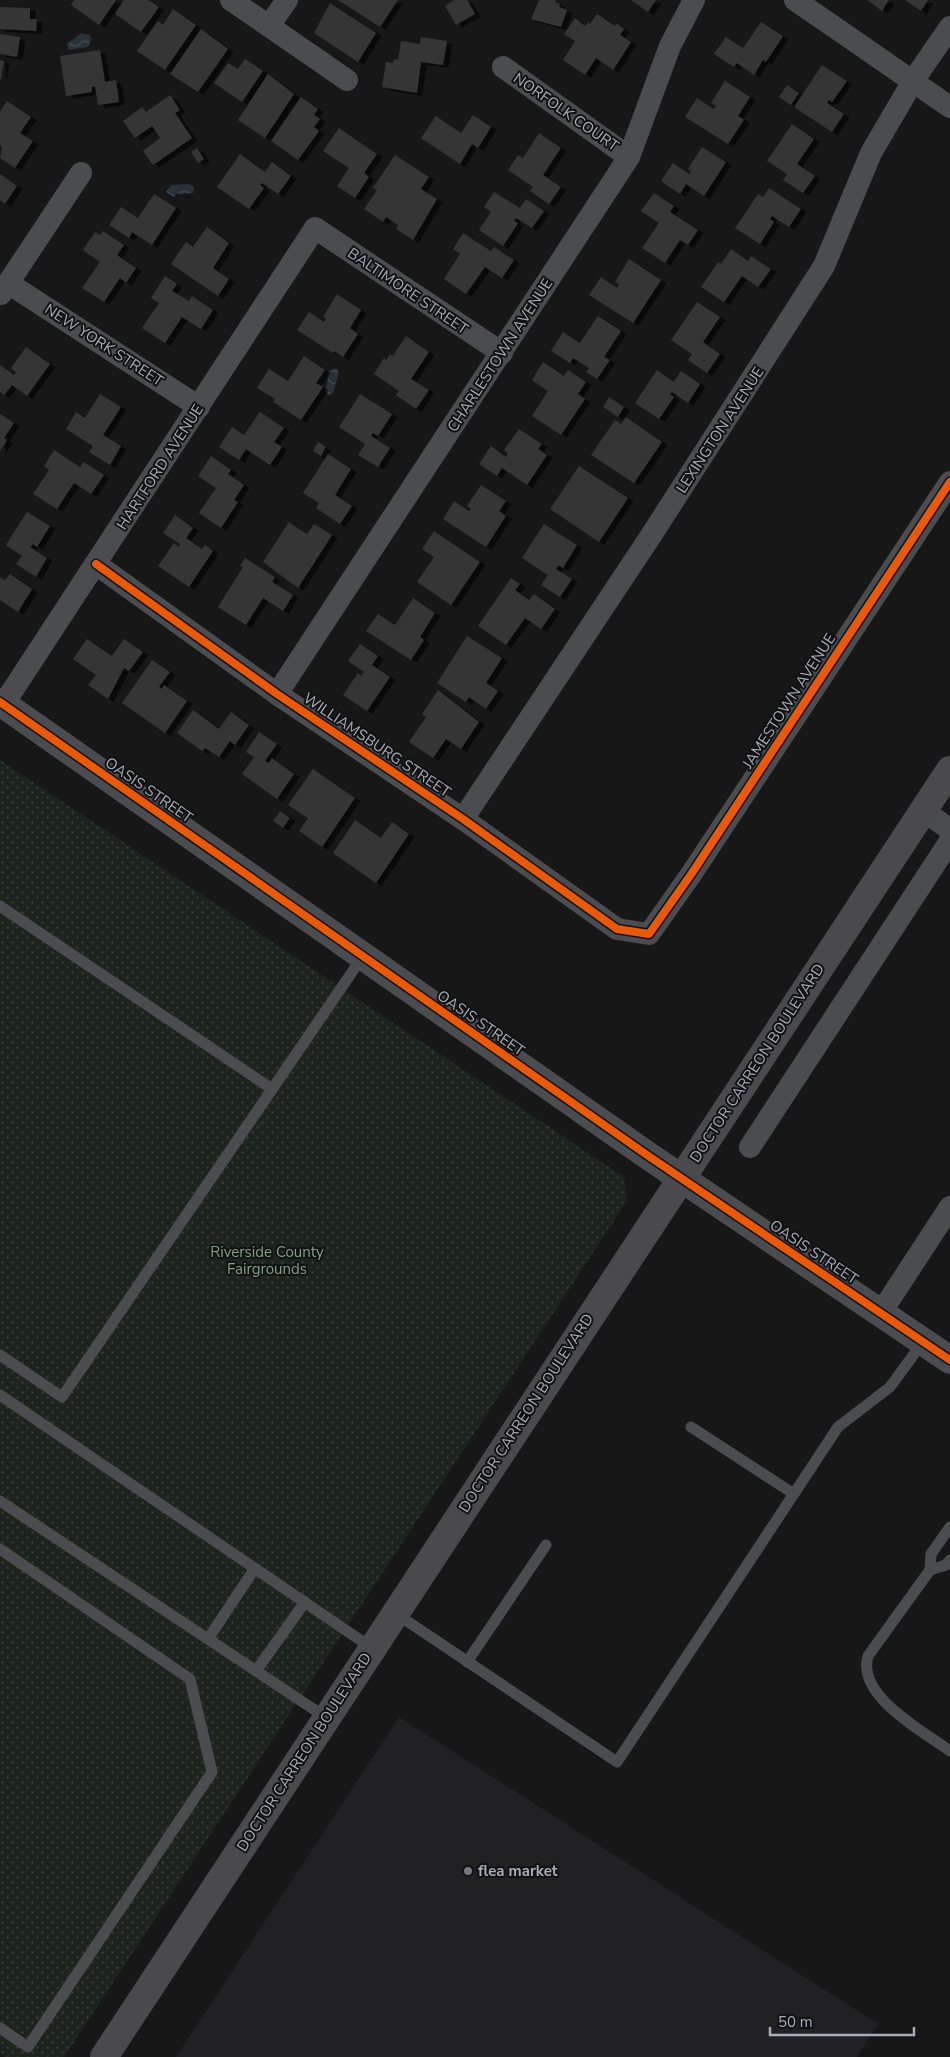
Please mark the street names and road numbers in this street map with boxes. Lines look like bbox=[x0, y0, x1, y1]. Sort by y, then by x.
street label: NORFOLK COURT bbox=[509, 68, 623, 156]
street label: BALTIMORE STREET bbox=[344, 243, 472, 339]
street label: CHARLESTOWN AVENUE bbox=[443, 274, 557, 436]
street label: NEW YORK STREET bbox=[41, 299, 167, 391]
street label: LEXINGTON AVENUE bbox=[672, 363, 768, 497]
street label: HARTFORD AVENUE bbox=[112, 401, 208, 533]
street label: JAMESTOWN AVENUE bbox=[737, 630, 840, 773]
street label: WILLIAMSBURG STREET bbox=[299, 688, 455, 802]
street label: OASIS STREET bbox=[101, 752, 197, 828]
street label: DOCTOR CARREON BOULEVARD bbox=[685, 960, 829, 1166]
street label: OASIS STREET bbox=[433, 985, 529, 1061]
street label: OASIS STREET bbox=[766, 1215, 862, 1289]
street label: DOCTOR CARREON BOULEVARD bbox=[454, 1310, 598, 1516]
street label: DOCTOR CARREON BOULEVARD bbox=[232, 1649, 376, 1855]

